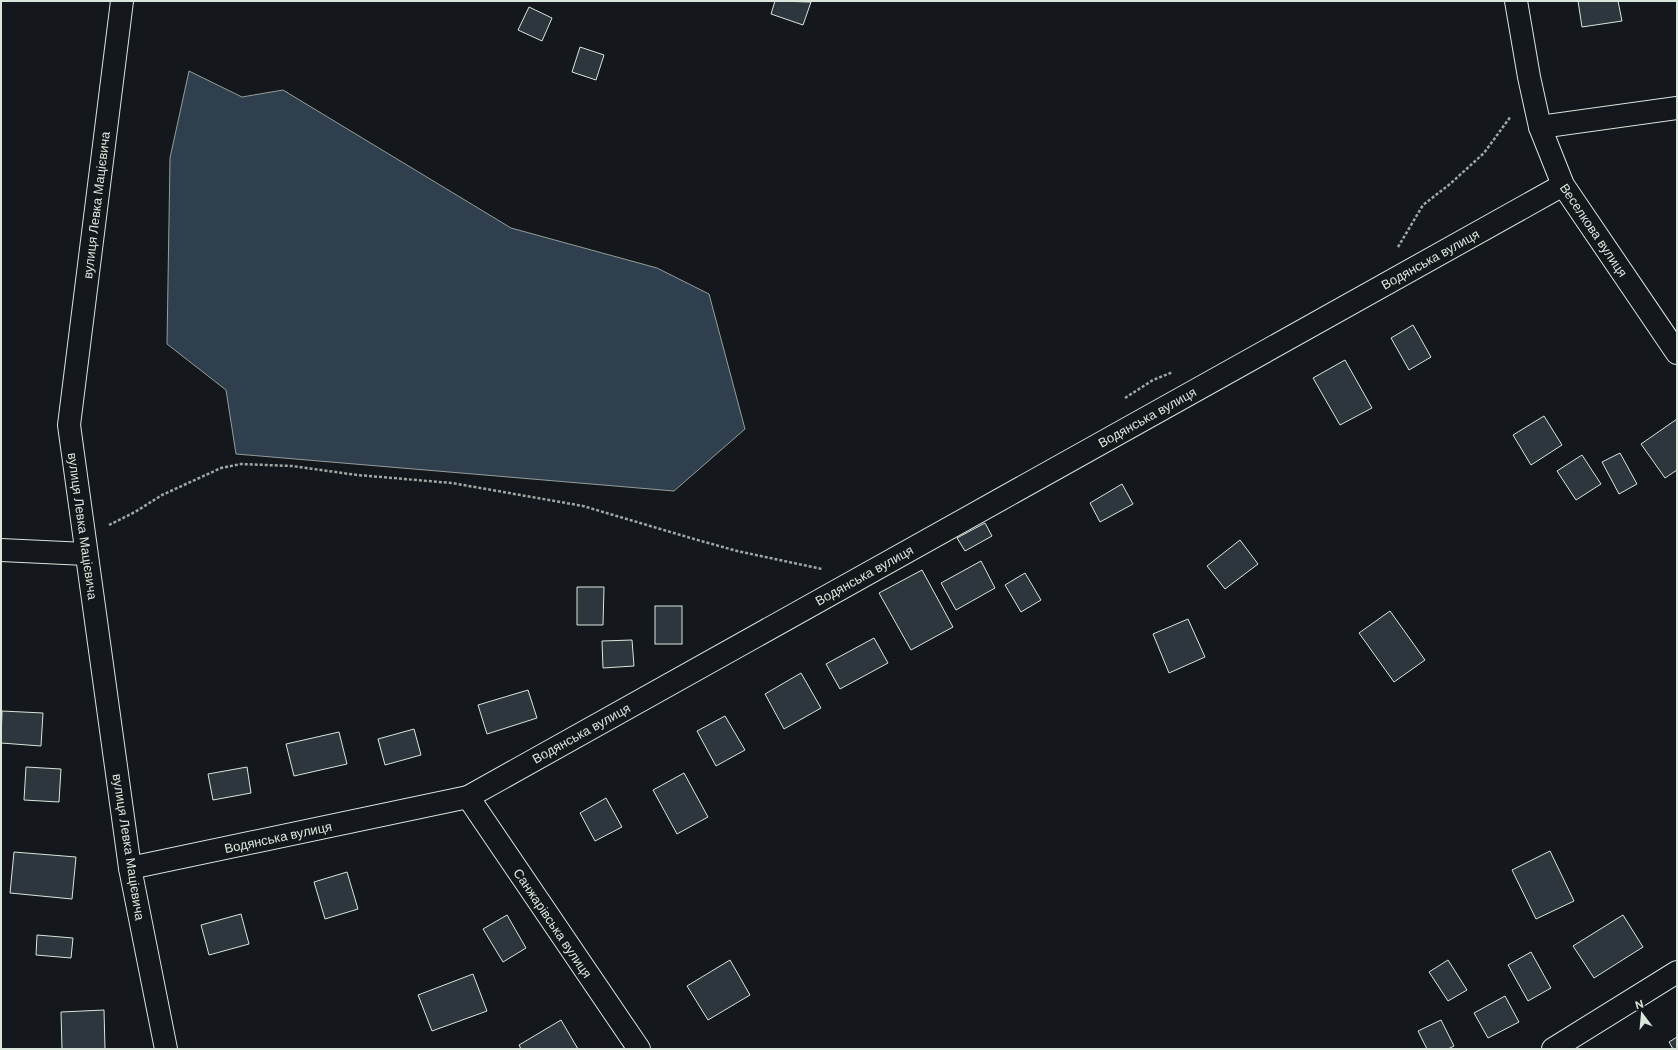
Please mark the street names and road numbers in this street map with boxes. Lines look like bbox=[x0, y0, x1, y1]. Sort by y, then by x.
street label: вулиця Левка Мацієвича bbox=[79, 130, 114, 280]
street label: Веселкова вулиця bbox=[1556, 180, 1631, 280]
street label: Водянська вулиця bbox=[1378, 225, 1482, 293]
street label: Водянська вулиця bbox=[1095, 383, 1199, 451]
street label: вулиця Левка Мацієвича bbox=[64, 451, 101, 601]
street label: Водянська вулиця bbox=[812, 541, 916, 609]
street label: Водянська вулиця bbox=[529, 699, 633, 767]
street label: вулиця Левка Мацієвича bbox=[109, 773, 149, 922]
street label: Водянська вулиця bbox=[223, 818, 333, 857]
street label: Санжарівська вулиця bbox=[510, 865, 596, 981]

